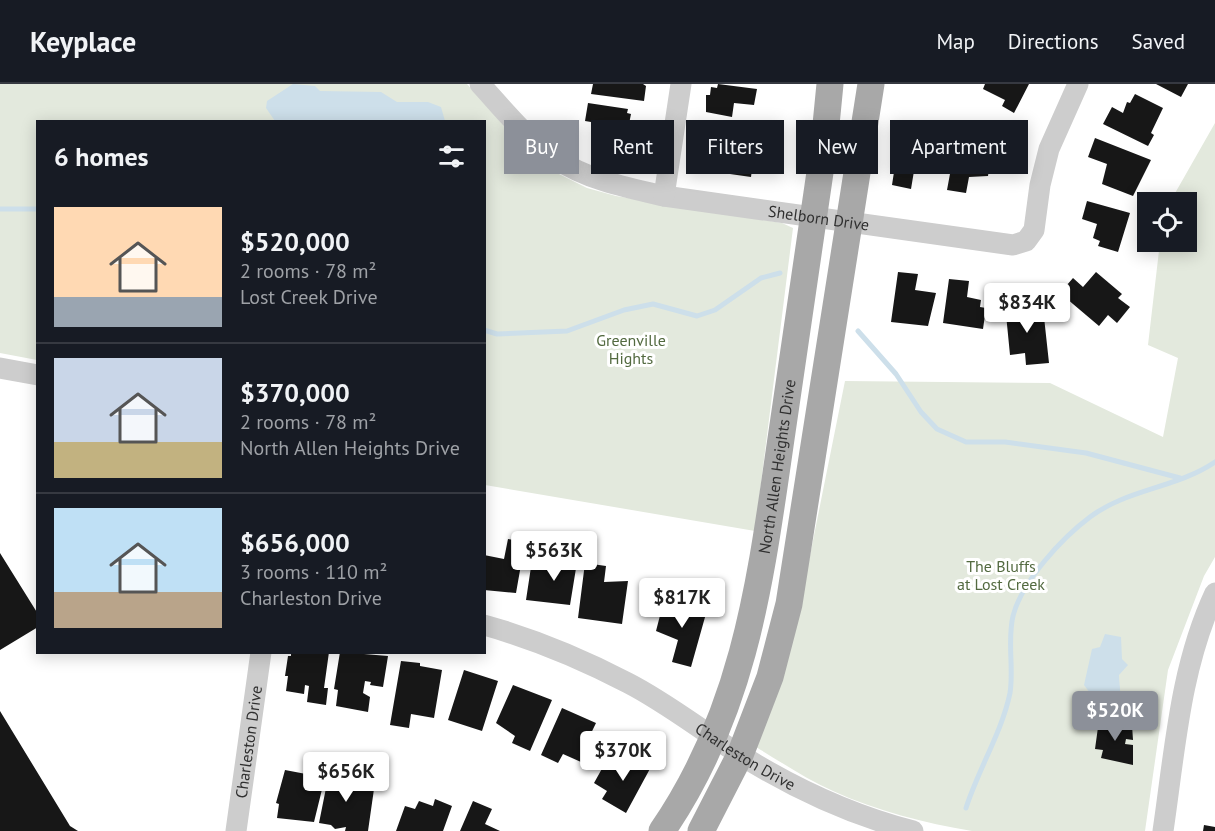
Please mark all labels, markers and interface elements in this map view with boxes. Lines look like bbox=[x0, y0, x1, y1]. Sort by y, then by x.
text: Keyplace bbox=[30, 23, 136, 60]
text: Map bbox=[936, 28, 975, 55]
text: Directions bbox=[1008, 28, 1099, 55]
text: Saved bbox=[1132, 28, 1185, 55]
chip: Buy bbox=[504, 120, 579, 174]
chip: Rent bbox=[591, 120, 674, 174]
chip: Filters bbox=[686, 120, 784, 174]
chip: New bbox=[796, 120, 878, 174]
chip: Apartment bbox=[890, 120, 1028, 174]
text: 6 homes bbox=[54, 140, 149, 173]
icon: filters bbox=[435, 140, 468, 173]
map controls bbox=[1137, 192, 1197, 252]
button: locate bbox=[1137, 192, 1197, 252]
street label: Shelborn Drive bbox=[767, 201, 870, 235]
text: $520,000 bbox=[240, 225, 350, 258]
icon: home bbox=[102, 231, 174, 303]
text: 2 rooms · 78 m² bbox=[240, 258, 376, 284]
pin: $834K bbox=[985, 283, 1069, 334]
text: Lost Creek Drive bbox=[240, 284, 378, 310]
text: $834K bbox=[998, 289, 1056, 315]
park label: Greenville Hights bbox=[596, 330, 666, 368]
text: $370,000 bbox=[240, 376, 350, 409]
street label: North Allen Heights Drive bbox=[754, 378, 800, 555]
icon: home bbox=[102, 382, 174, 454]
text: 2 rooms · 78 m² bbox=[240, 409, 376, 435]
text: North Allen Heights Drive bbox=[240, 435, 460, 461]
text: $656,000 bbox=[240, 526, 350, 559]
pin: $563K bbox=[512, 531, 596, 582]
icon: home bbox=[102, 532, 174, 604]
text: $563K bbox=[525, 537, 583, 563]
park label: The Bluffs at Lost Creek bbox=[957, 556, 1045, 594]
text: 3 rooms · 110 m² bbox=[240, 559, 387, 585]
pin: $817K bbox=[640, 578, 724, 629]
text: $817K bbox=[653, 584, 711, 610]
text: Charleston Drive bbox=[240, 585, 382, 611]
street label: Charleston Drive bbox=[231, 684, 266, 800]
pin: $520K bbox=[1073, 691, 1157, 742]
text: $520K bbox=[1086, 697, 1144, 723]
street label: Charleston Drive bbox=[692, 718, 799, 794]
pin: $370K bbox=[581, 731, 665, 782]
text: $370K bbox=[594, 737, 652, 763]
pin: $656K bbox=[304, 752, 388, 803]
text: $656K bbox=[317, 758, 375, 784]

